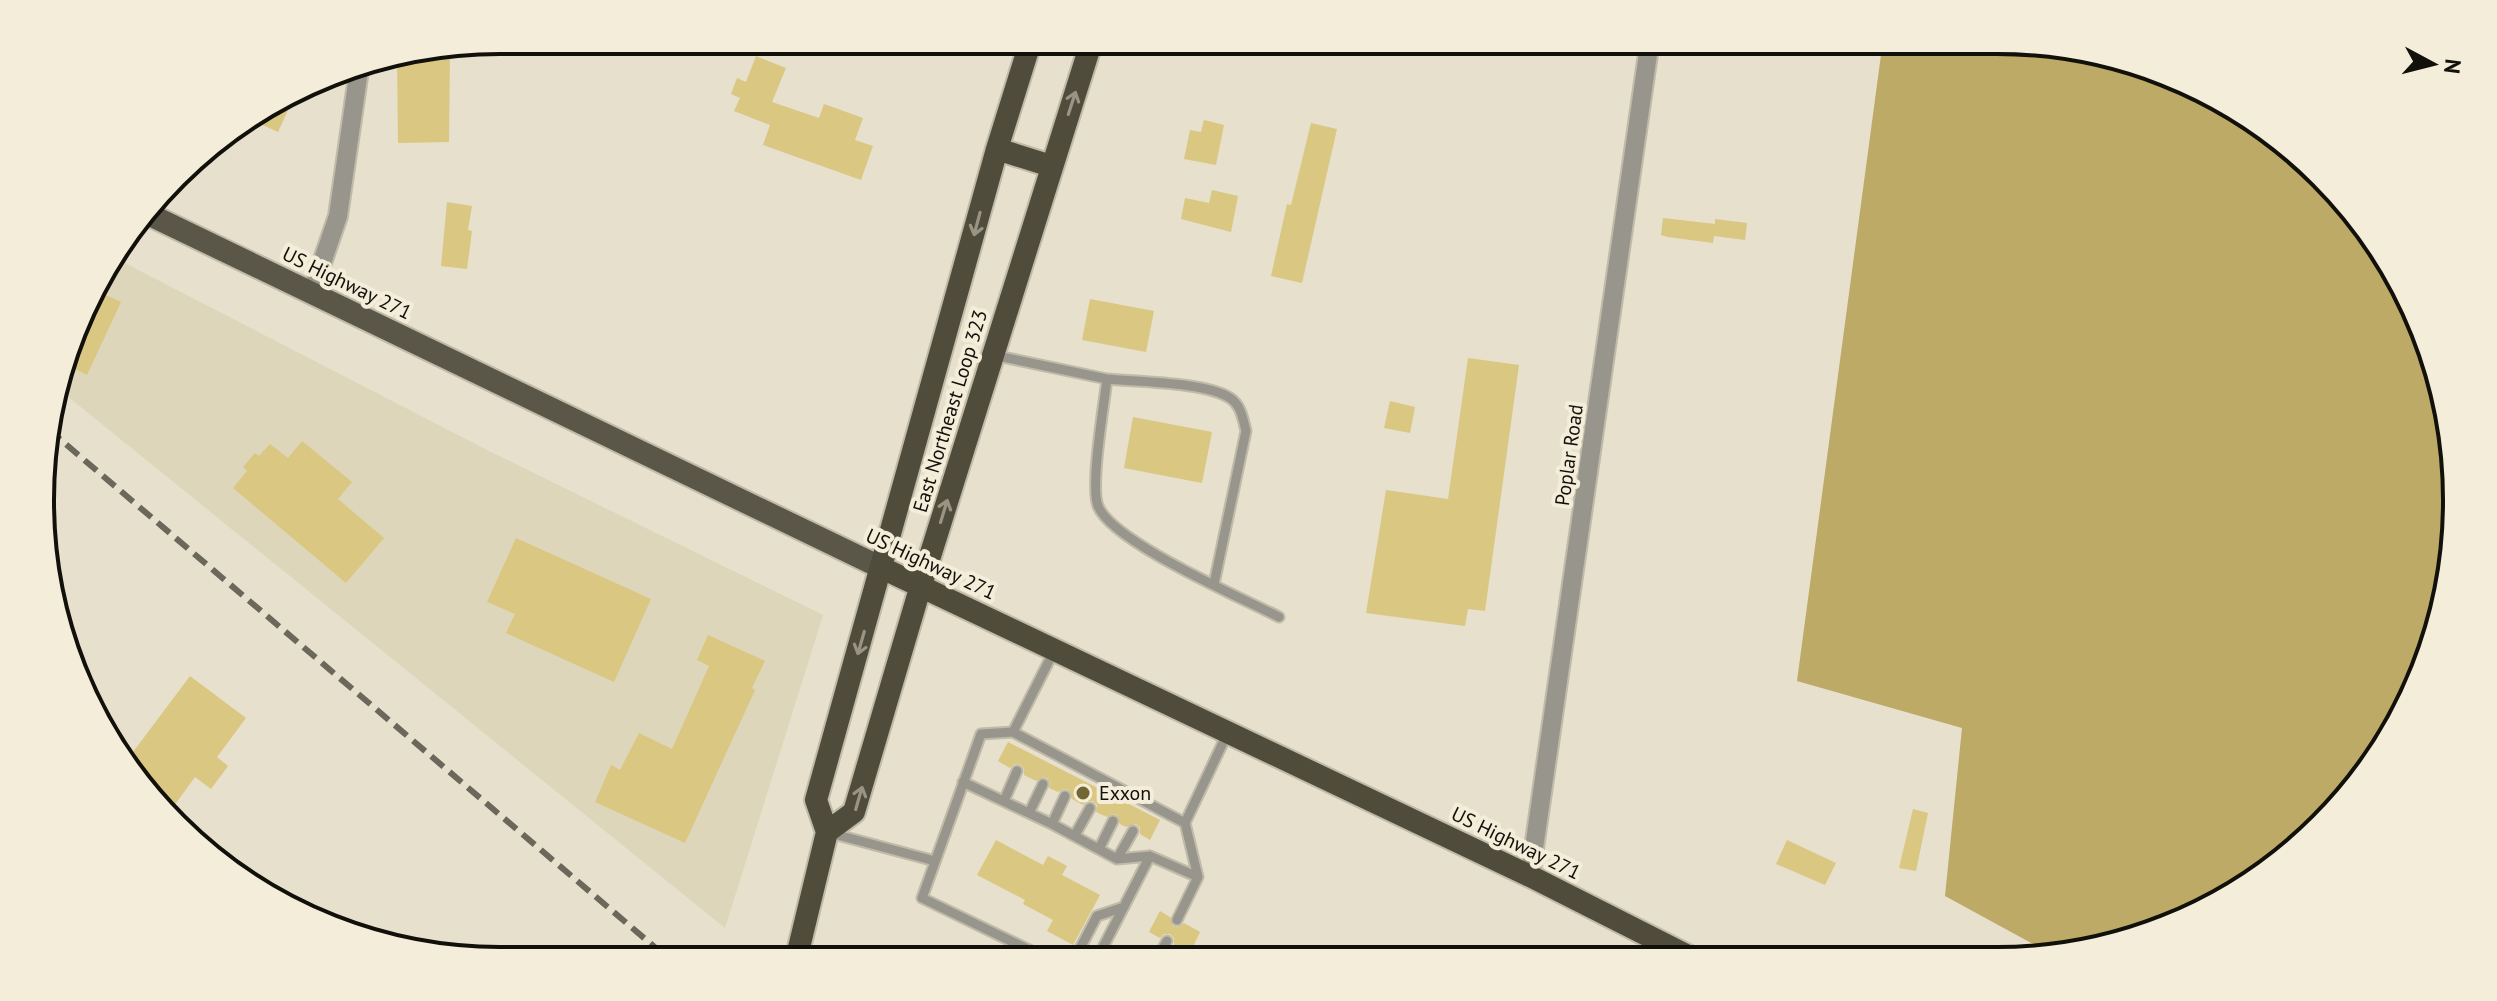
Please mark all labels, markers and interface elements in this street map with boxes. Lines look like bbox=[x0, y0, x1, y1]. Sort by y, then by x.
north arrow bbox=[2393, 24, 2473, 104]
text: N bbox=[2438, 58, 2468, 75]
one-way arrow bbox=[1065, 91, 1080, 116]
one-way arrow bbox=[968, 211, 983, 237]
street label: US Highway 271 bbox=[278, 240, 416, 326]
street label: East Northeast Loop 323 bbox=[907, 307, 993, 515]
street label: Poplar Road bbox=[1549, 403, 1589, 507]
one-way arrow bbox=[937, 498, 952, 524]
street label: US Highway 271 bbox=[862, 522, 1000, 606]
one-way arrow bbox=[853, 630, 867, 655]
place label: Exxon bbox=[1099, 780, 1151, 806]
marker: Exxon bbox=[1074, 784, 1092, 802]
one-way arrow bbox=[852, 785, 867, 811]
street label: US Highway 271 bbox=[1447, 800, 1585, 886]

